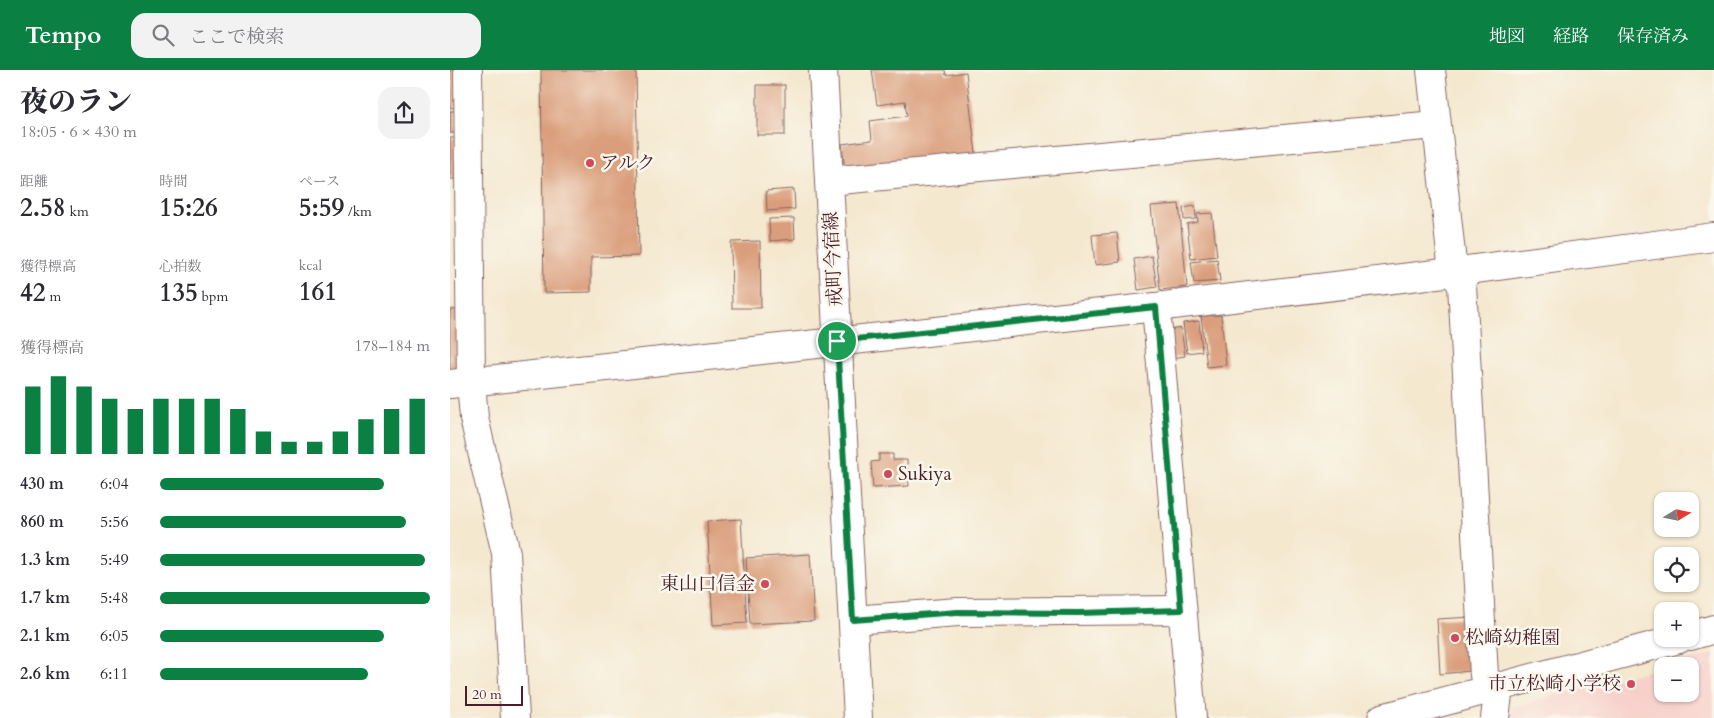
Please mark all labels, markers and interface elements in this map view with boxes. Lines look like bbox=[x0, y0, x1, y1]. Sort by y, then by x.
search box bbox=[131, 13, 481, 58]
text: Tempo bbox=[25, 19, 101, 52]
icon: search bbox=[149, 21, 177, 49]
text: ここで検索 bbox=[189, 24, 284, 50]
text: 地図 bbox=[1489, 24, 1525, 49]
text: 経路 bbox=[1553, 24, 1589, 49]
text: 保存済み bbox=[1617, 24, 1689, 49]
text: 夜のラン bbox=[20, 83, 132, 121]
button: share bbox=[378, 87, 430, 139]
text: 18:05 · 6 × 430 m bbox=[20, 121, 137, 143]
place label: アルク bbox=[600, 150, 656, 176]
marker: アルク bbox=[584, 157, 596, 169]
text: 距離 bbox=[20, 172, 48, 191]
text: 時間 bbox=[159, 172, 187, 191]
text: ペース bbox=[299, 172, 340, 191]
text: 2.58 bbox=[20, 191, 66, 225]
text: 15:26 bbox=[159, 191, 218, 225]
text: 5:59 bbox=[299, 191, 344, 225]
text: km bbox=[66, 202, 89, 221]
text: /km bbox=[344, 202, 372, 221]
street label: 戒町今宿線 bbox=[818, 211, 848, 307]
text: kcal bbox=[299, 256, 322, 275]
text: 獲得標高 bbox=[20, 257, 76, 276]
text: 心拍数 bbox=[159, 257, 201, 276]
text: 161 bbox=[299, 275, 337, 309]
text: 42 bbox=[20, 276, 46, 310]
text: 135 bbox=[159, 276, 198, 310]
text: m bbox=[46, 287, 61, 306]
text: bpm bbox=[198, 287, 228, 306]
pin bbox=[816, 320, 858, 362]
icon: arrive bbox=[823, 327, 851, 355]
text: 178–184 m bbox=[354, 335, 430, 357]
text: 獲得標高 bbox=[20, 337, 84, 359]
place label: Sukiya bbox=[898, 461, 952, 487]
marker: Sukiya bbox=[882, 468, 894, 480]
text: 430 m bbox=[20, 473, 64, 495]
text: 6:04 bbox=[100, 473, 129, 495]
north arrow bbox=[1654, 492, 1699, 538]
map controls bbox=[1654, 492, 1699, 702]
text: 860 m bbox=[20, 511, 64, 533]
text: 5:56 bbox=[100, 511, 129, 533]
button: locate bbox=[1654, 547, 1699, 592]
text: 1.3 km bbox=[20, 549, 70, 571]
text: 5:49 bbox=[100, 549, 129, 571]
place label: 東山口信金 bbox=[660, 571, 755, 597]
marker: 東山口信金 bbox=[759, 578, 771, 590]
text: 1.7 km bbox=[20, 587, 70, 609]
text: 5:48 bbox=[100, 587, 129, 609]
button: + bbox=[1654, 602, 1699, 647]
text: 2.1 km bbox=[20, 625, 70, 647]
text: 6:05 bbox=[100, 625, 129, 647]
place label: 松崎幼稚園 bbox=[1465, 625, 1560, 651]
marker: 松崎幼稚園 bbox=[1449, 632, 1461, 644]
button: − bbox=[1654, 657, 1699, 702]
text: 2.6 km bbox=[20, 663, 70, 685]
text: 6:11 bbox=[100, 663, 129, 685]
place label: 市立松崎小学校 bbox=[1488, 671, 1621, 697]
marker: 市立松崎小学校 bbox=[1625, 678, 1637, 690]
scale bar bbox=[465, 683, 522, 706]
text: 20 m bbox=[472, 685, 502, 704]

